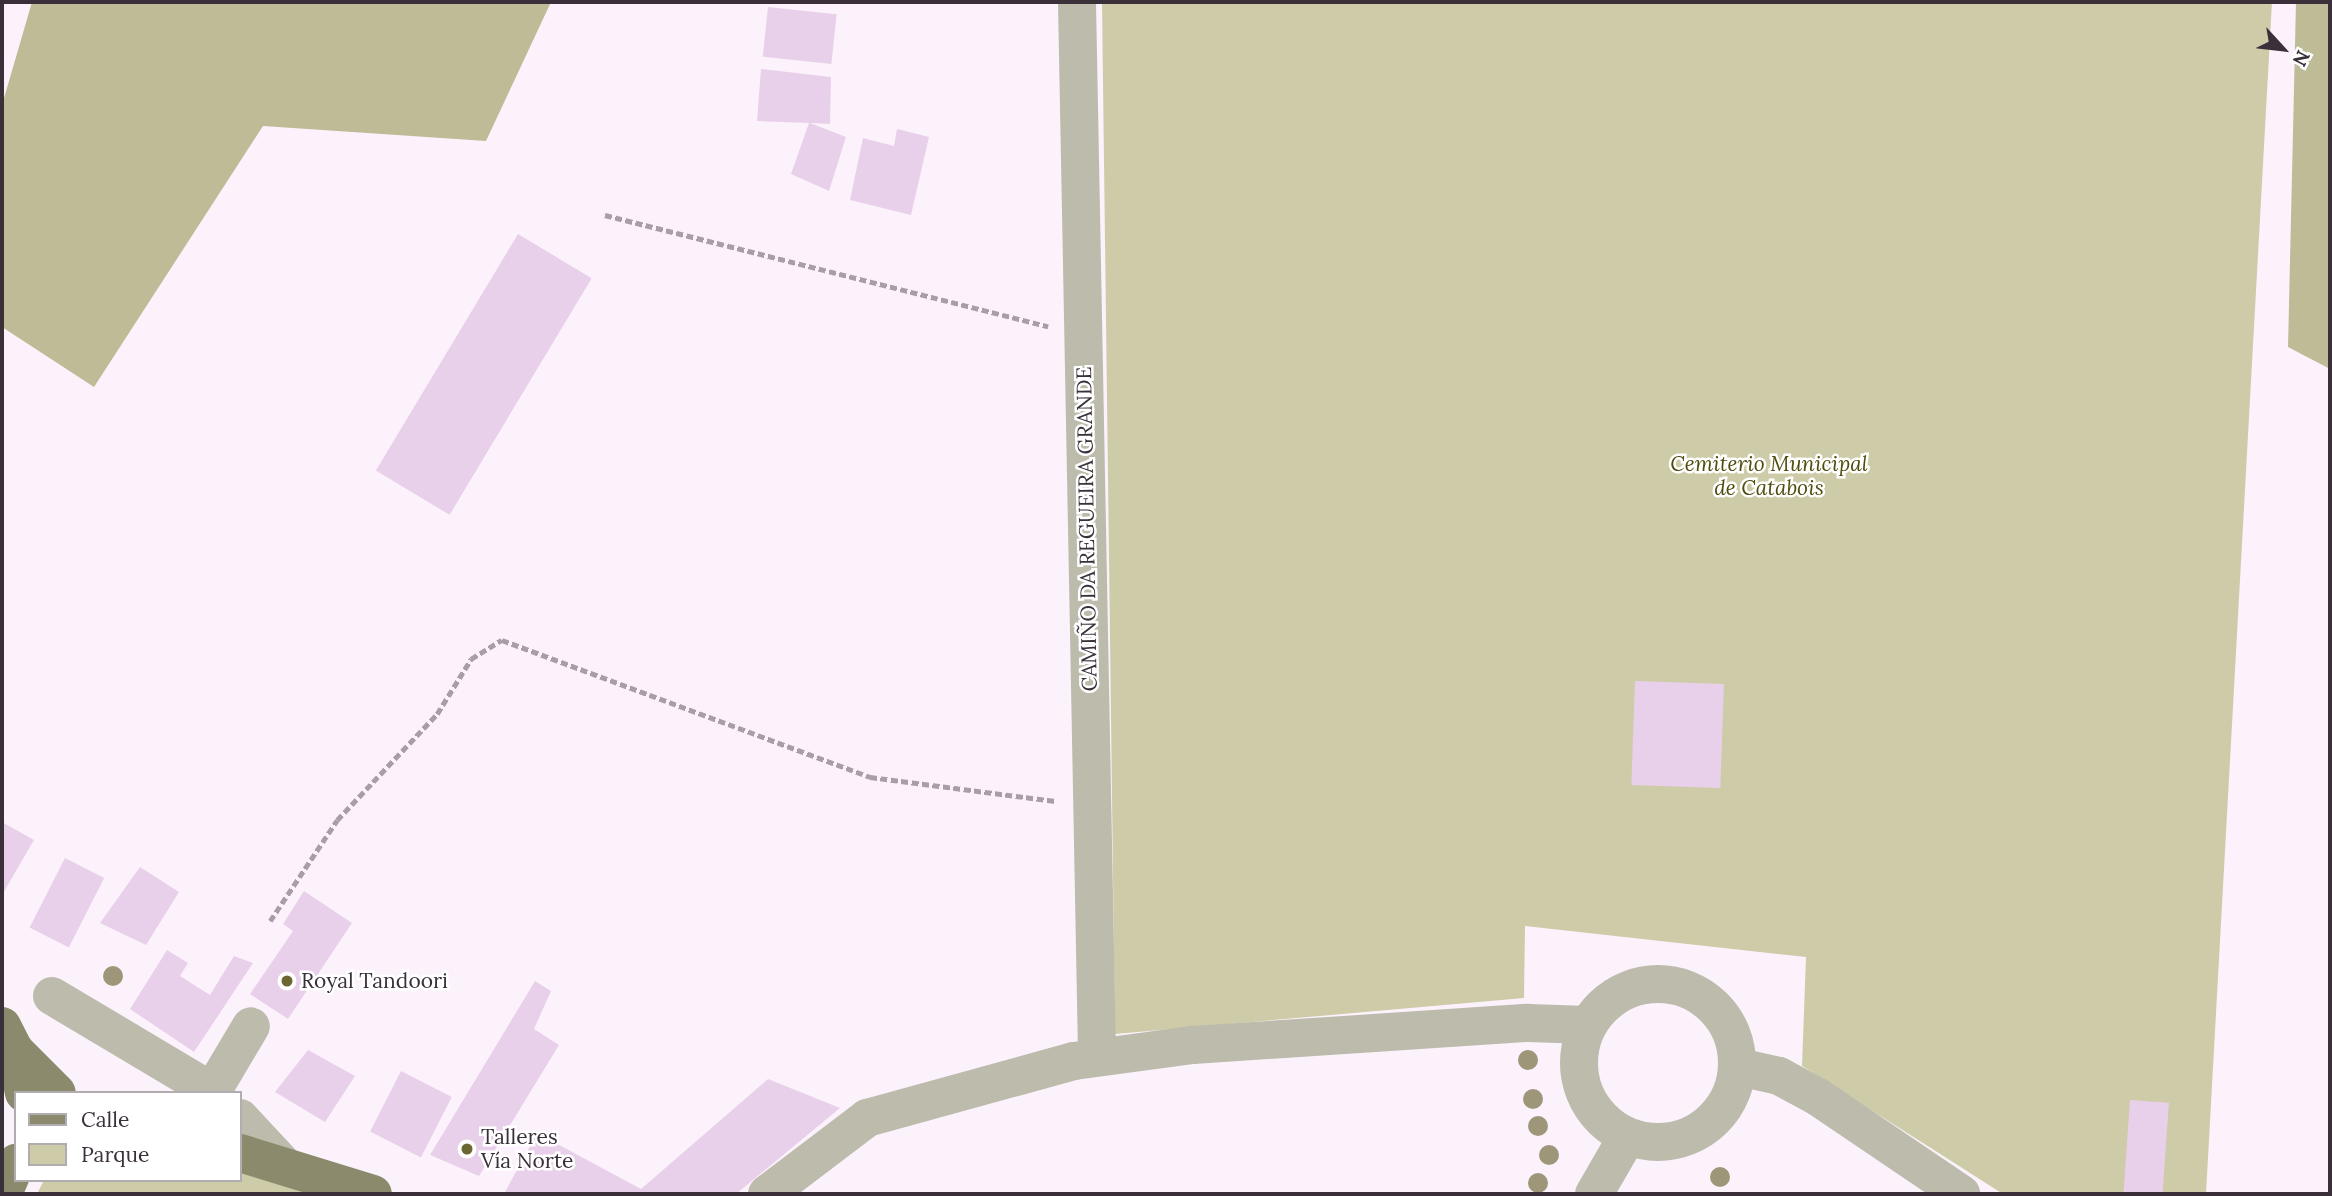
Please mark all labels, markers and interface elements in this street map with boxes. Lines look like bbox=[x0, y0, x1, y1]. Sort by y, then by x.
north arrow bbox=[2248, 14, 2318, 84]
text: N bbox=[2288, 47, 2316, 71]
street label: CAMIÑO DA REGUEIRA GRANDE bbox=[1072, 366, 1102, 692]
park label: Cemiterio Municipal de Catabois bbox=[1670, 451, 1868, 501]
place label: Royal Tandoori bbox=[301, 968, 448, 994]
marker: Royal Tandoori bbox=[279, 973, 295, 989]
legend bbox=[14, 1091, 242, 1182]
text: Calle bbox=[81, 1106, 129, 1133]
place label: Talleres Vía Norte bbox=[481, 1124, 573, 1174]
text: Parque bbox=[81, 1141, 149, 1168]
marker: Talleres Vía Norte bbox=[459, 1141, 475, 1157]

